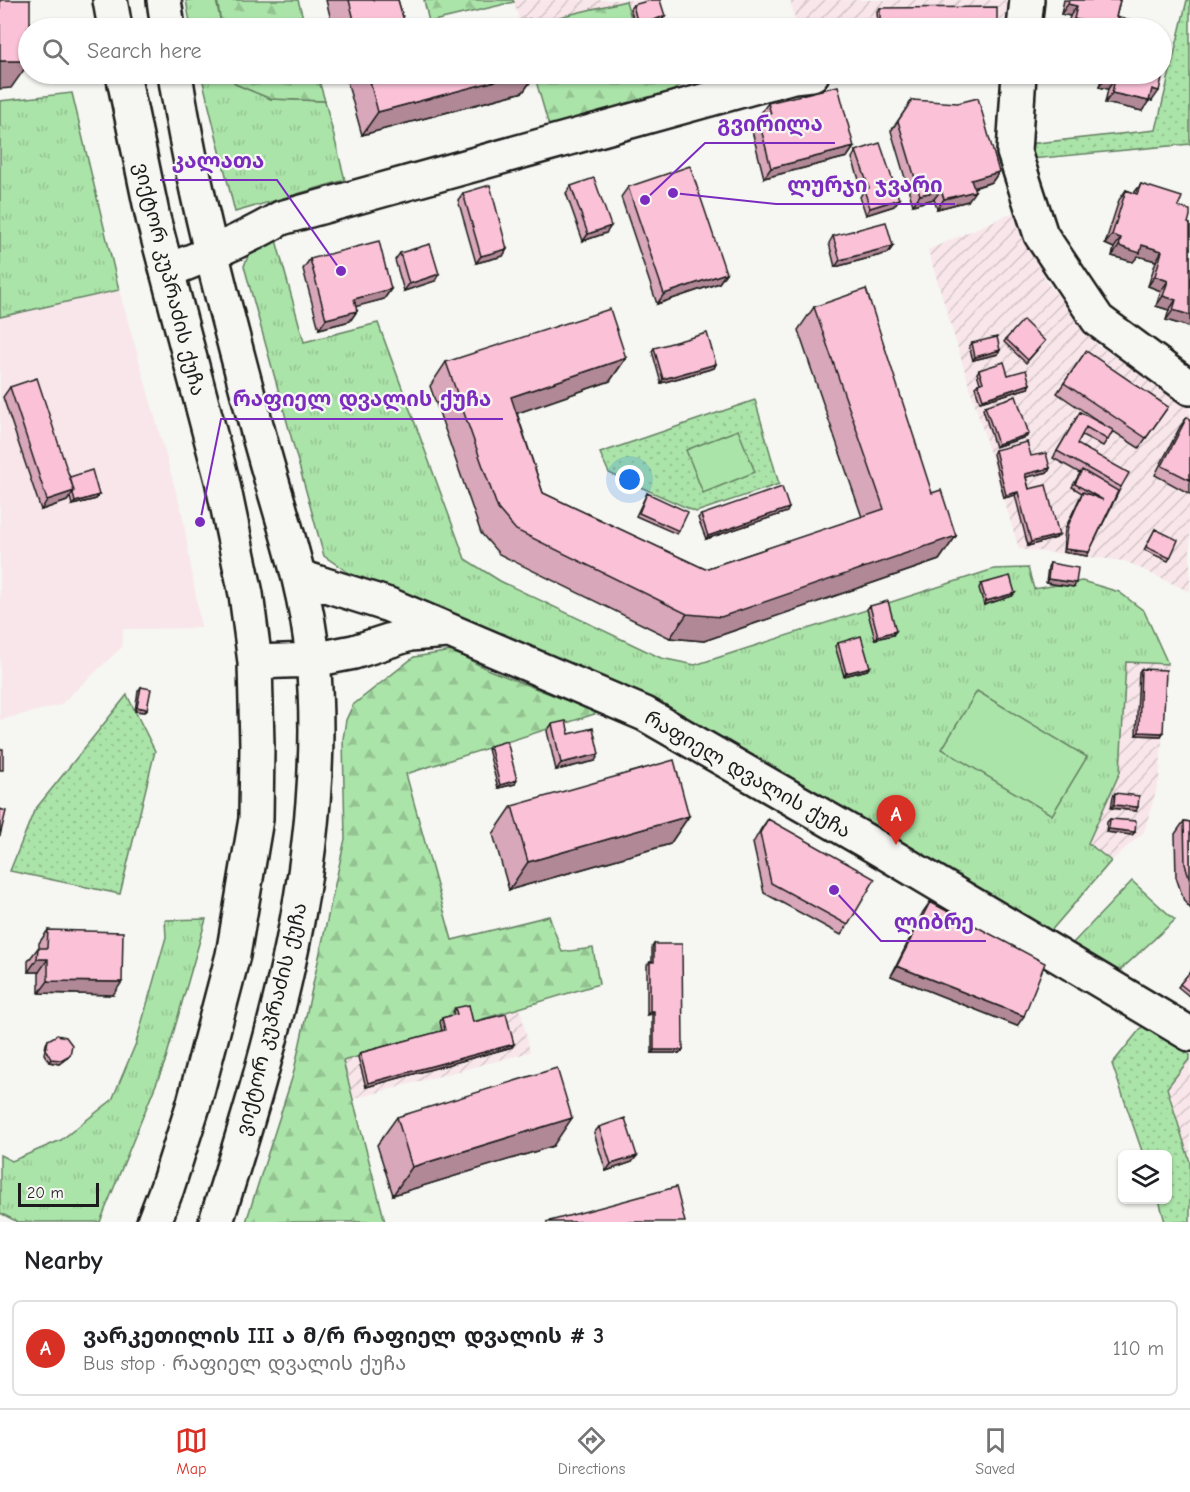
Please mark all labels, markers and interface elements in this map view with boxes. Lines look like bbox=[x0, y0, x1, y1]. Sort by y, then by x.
search box bbox=[18, 18, 1172, 84]
icon: search bbox=[39, 35, 72, 68]
text: Search here bbox=[87, 38, 202, 64]
callout: გვირილა bbox=[705, 104, 835, 143]
text: გვირილა bbox=[717, 112, 823, 137]
callout: კალათა bbox=[160, 141, 277, 180]
text: კალათა bbox=[172, 149, 264, 174]
street label: ვიქტორ კუპრაძის ქუჩა bbox=[129, 160, 210, 398]
callout: ლურჯი ჯვარი bbox=[776, 165, 955, 204]
text: ლურჯი ჯვარი bbox=[787, 173, 943, 198]
callout: რაფიელ დვალის ქუჩა bbox=[221, 380, 503, 419]
text: რაფიელ დვალის ქუჩა bbox=[233, 387, 491, 412]
your location bbox=[615, 465, 644, 494]
street label: რაფიელ დვალის ქუჩა bbox=[640, 706, 855, 844]
pin: A bbox=[876, 796, 916, 845]
street label: ვიქტორ კუპრაძის ქუჩა bbox=[231, 900, 312, 1138]
callout: ლიბრე bbox=[881, 902, 986, 941]
text: ლიბრე bbox=[894, 910, 974, 935]
map controls bbox=[1118, 1150, 1172, 1204]
button: layers bbox=[1118, 1150, 1172, 1204]
scale bar bbox=[18, 1180, 99, 1208]
text: 20 m bbox=[27, 1184, 64, 1202]
text: Nearby bbox=[24, 1246, 103, 1276]
text: ვარკეთილის III ა მ/რ რაფიელ დვალის # 3 bbox=[83, 1323, 604, 1349]
text: A bbox=[40, 1337, 51, 1360]
text: 110 m bbox=[1113, 1337, 1164, 1360]
text: Bus stop · რაფიელ დვალის ქუჩა bbox=[83, 1352, 406, 1375]
tab: Map bbox=[175, 1424, 208, 1478]
tab: Directions bbox=[558, 1424, 625, 1478]
tab: Saved bbox=[975, 1424, 1015, 1478]

